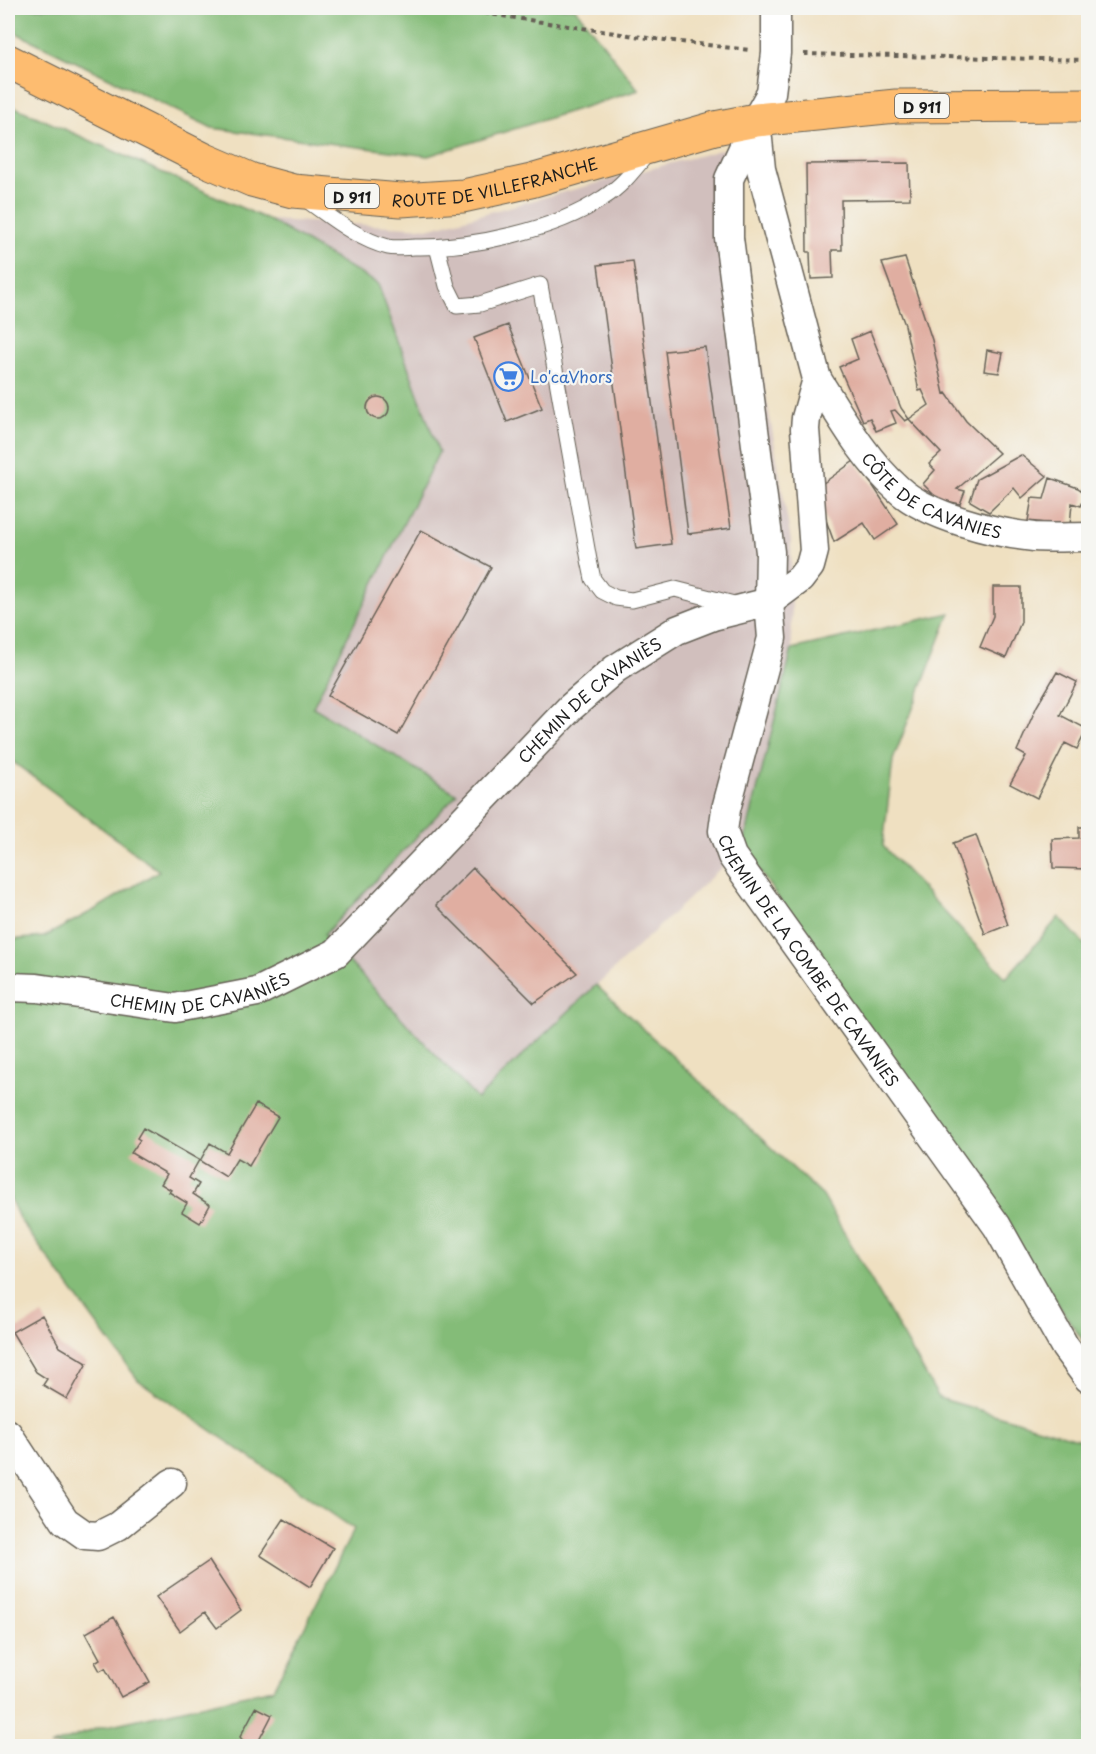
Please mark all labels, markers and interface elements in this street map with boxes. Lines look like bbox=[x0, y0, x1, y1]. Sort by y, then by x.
road number: D 911 bbox=[895, 94, 949, 118]
street label: ROUTE DE VILLEFRANCHE bbox=[391, 150, 600, 212]
road number: D 911 bbox=[325, 184, 379, 208]
supermarket icon: Lo'caVhors bbox=[493, 360, 525, 392]
place label: Lo'caVhors bbox=[530, 364, 612, 388]
street label: CÔTE DE CAVANIES bbox=[857, 447, 1004, 544]
street label: CHEMIN DE CAVANIÈS bbox=[512, 631, 666, 768]
street label: CHEMIN DE LA COMBE DE CAVANIES bbox=[713, 831, 905, 1092]
street label: CHEMIN DE CAVANIÈS bbox=[108, 966, 294, 1020]

